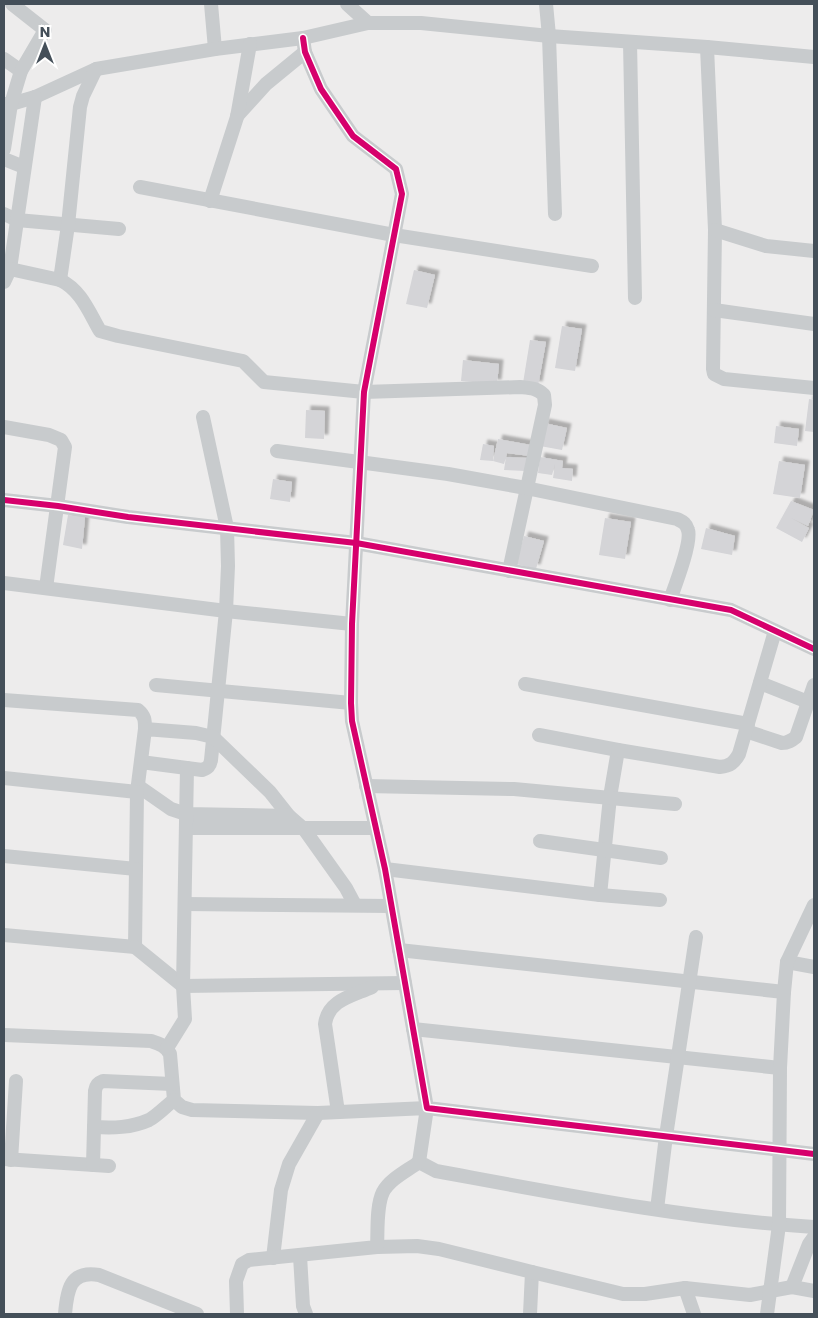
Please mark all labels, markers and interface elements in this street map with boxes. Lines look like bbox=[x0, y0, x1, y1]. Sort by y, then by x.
north arrow bbox=[20, 20, 70, 70]
text: N bbox=[40, 22, 50, 42]

